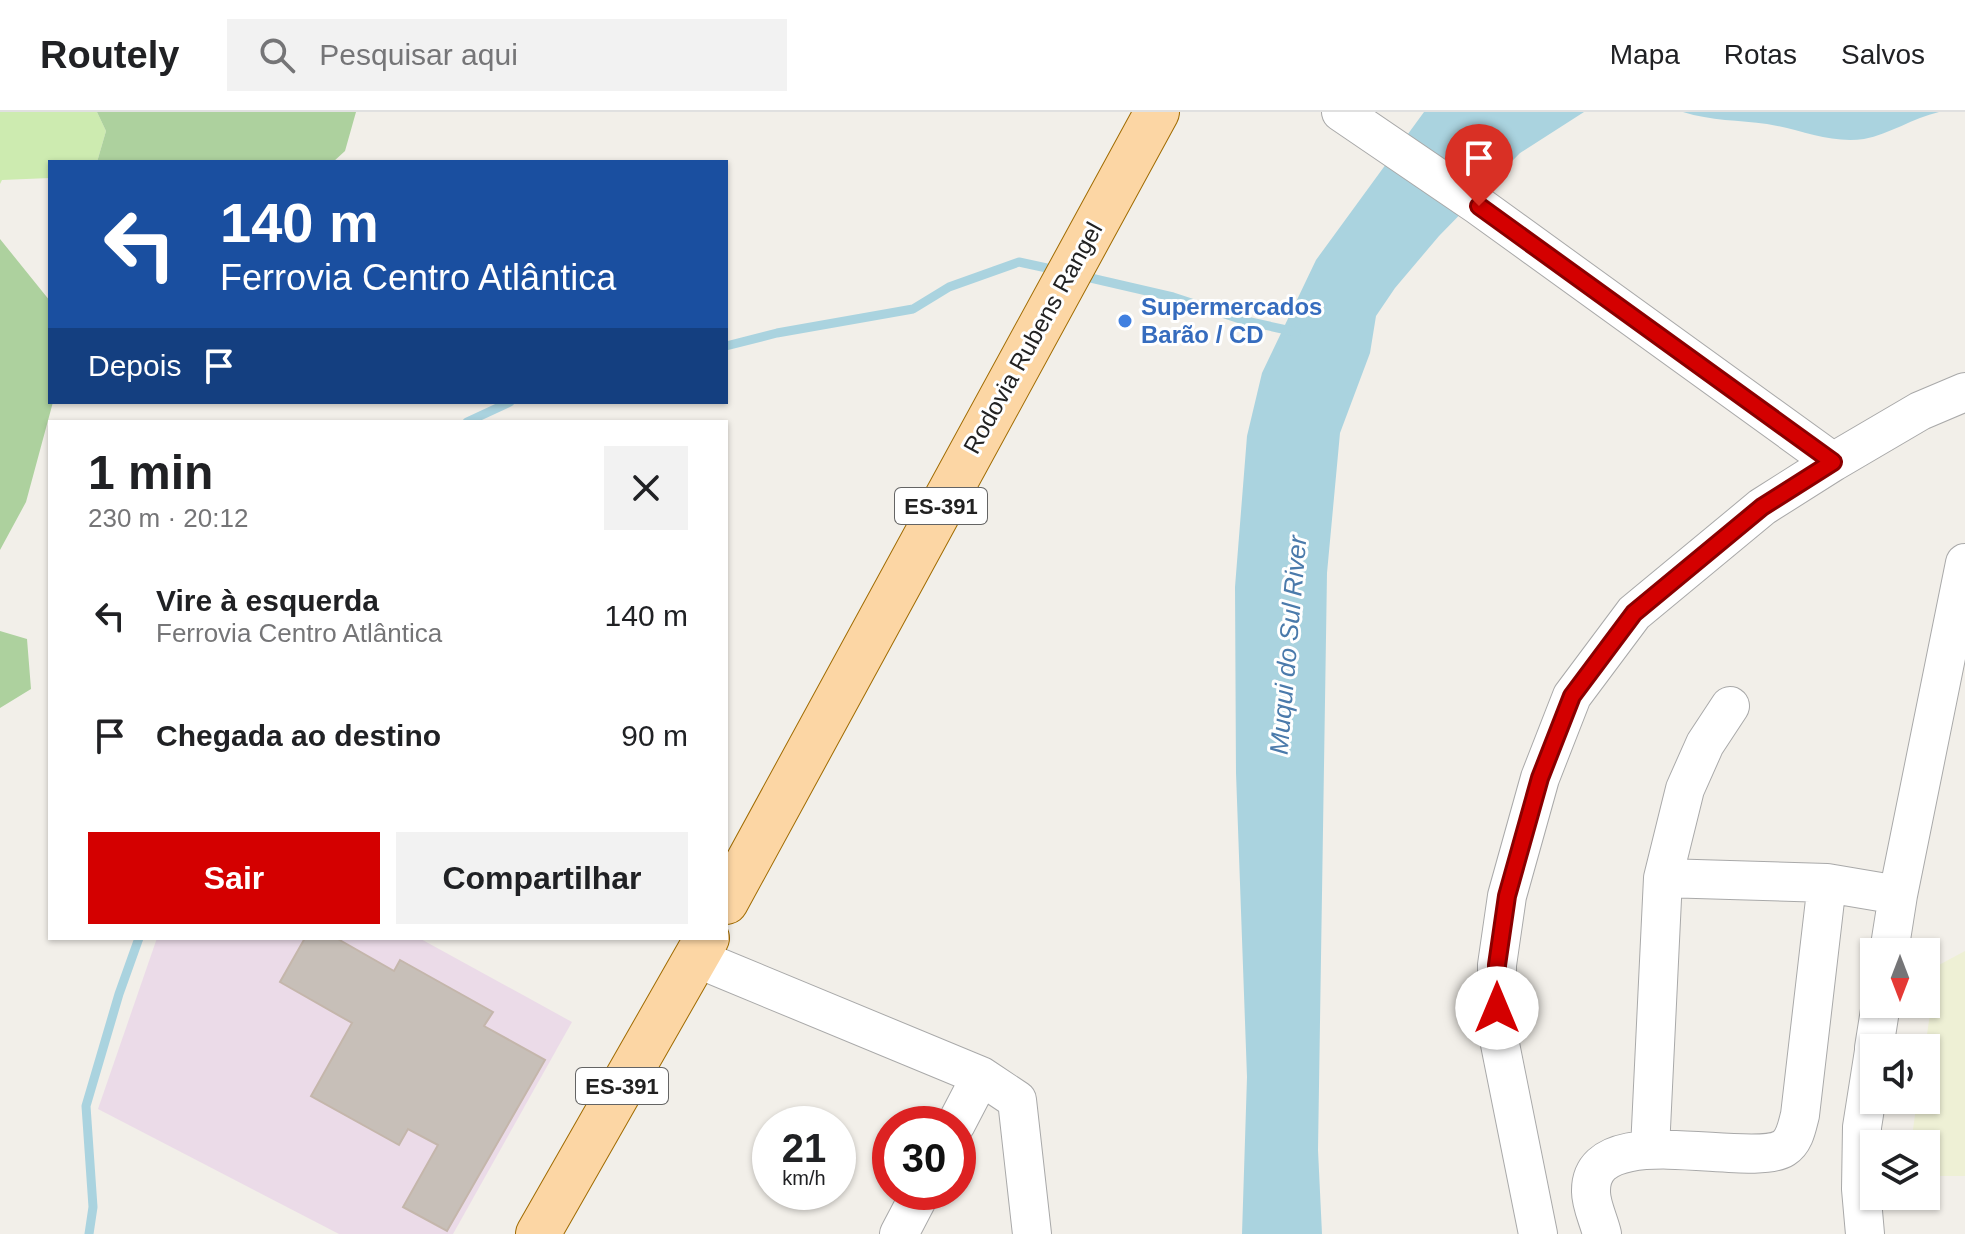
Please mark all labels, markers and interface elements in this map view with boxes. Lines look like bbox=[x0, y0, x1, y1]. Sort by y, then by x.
search box bbox=[227, 19, 787, 91]
icon: search bbox=[255, 33, 299, 77]
text: Routely bbox=[40, 34, 179, 76]
text: Pesquisar aqui bbox=[319, 38, 518, 71]
text: Mapa bbox=[1610, 39, 1680, 70]
text: Rotas bbox=[1724, 39, 1797, 70]
text: Salvos bbox=[1841, 39, 1925, 70]
pin bbox=[1445, 124, 1513, 206]
icon: arrive bbox=[1457, 136, 1501, 180]
text: 140 m bbox=[220, 191, 379, 254]
icon: left bbox=[88, 192, 192, 296]
street label: Rodovia Rubens Rangel bbox=[958, 217, 1107, 458]
text: Ferrovia Centro Atlântica bbox=[220, 257, 616, 298]
place label: Supermercados Barão / CD bbox=[1141, 293, 1322, 348]
marker: Supermercados Barão / CD bbox=[1116, 312, 1134, 330]
icon: arrive bbox=[197, 344, 241, 388]
text: Depois bbox=[88, 349, 181, 382]
text: 1 min bbox=[88, 446, 213, 499]
button: close bbox=[604, 446, 688, 530]
road number: ES-391 bbox=[895, 488, 987, 524]
text: 230 m · 20:12 bbox=[88, 503, 248, 533]
water label: Muqui do Sul River bbox=[1263, 533, 1313, 756]
text: Vire à esquerda bbox=[156, 584, 379, 617]
icon: left bbox=[88, 594, 132, 638]
text: 140 m bbox=[605, 599, 688, 632]
text: Ferrovia Centro Atlântica bbox=[156, 618, 442, 648]
icon: arrive bbox=[88, 714, 132, 758]
text: Chegada ao destino bbox=[156, 719, 441, 752]
text: 90 m bbox=[621, 719, 688, 752]
button: Sair bbox=[88, 832, 380, 924]
button: Compartilhar bbox=[396, 832, 688, 924]
north arrow bbox=[1860, 938, 1940, 1018]
map controls bbox=[1860, 938, 1940, 1210]
position arrow bbox=[1455, 966, 1539, 1050]
button: sound bbox=[1860, 1034, 1940, 1114]
road number: ES-391 bbox=[576, 1068, 668, 1104]
speed limit sign: 30 bbox=[872, 1106, 976, 1210]
text: 21 bbox=[782, 1126, 826, 1170]
button: layers bbox=[1860, 1130, 1940, 1210]
text: km/h bbox=[782, 1167, 826, 1189]

